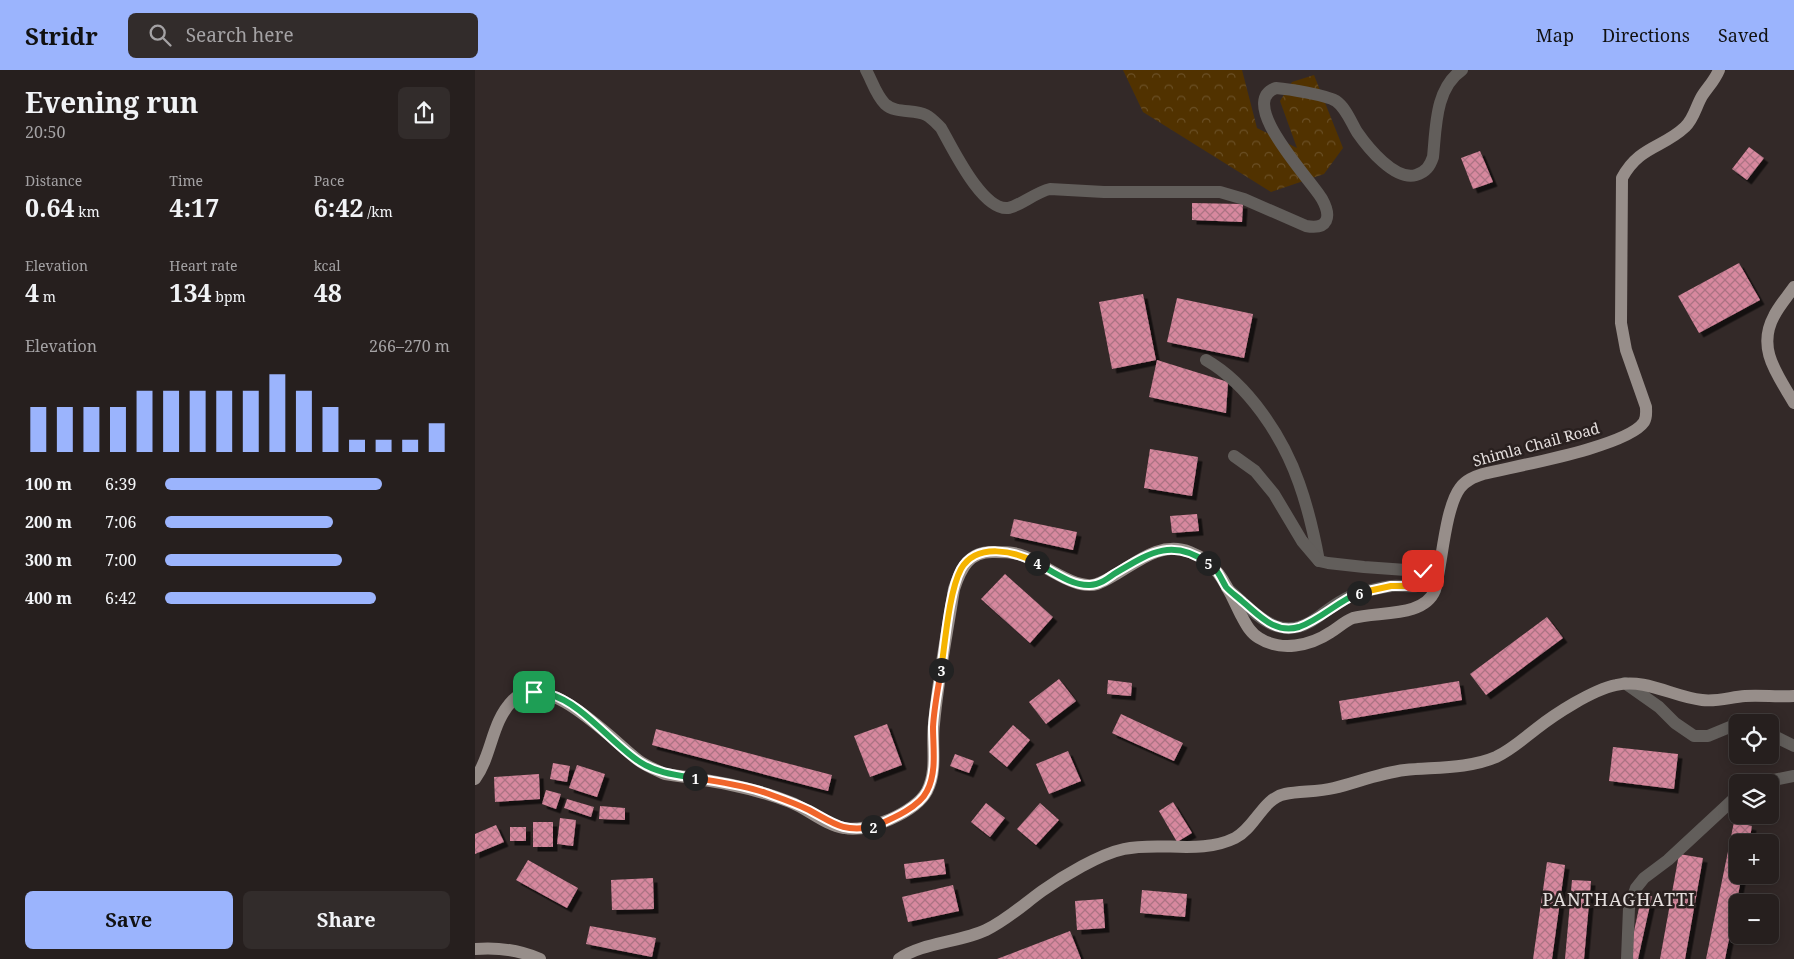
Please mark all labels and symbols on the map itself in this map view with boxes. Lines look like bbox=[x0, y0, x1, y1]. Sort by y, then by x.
street label: Shimla Chail Road bbox=[1470, 417, 1602, 471]
pin: 4 bbox=[1025, 550, 1049, 576]
pin: 5 bbox=[1195, 550, 1221, 576]
pin bbox=[1402, 550, 1444, 592]
pin: 6 bbox=[1347, 580, 1371, 606]
pin: 3 bbox=[929, 658, 953, 682]
pin bbox=[513, 671, 555, 713]
pin: 1 bbox=[683, 766, 707, 790]
pin: 2 bbox=[861, 814, 885, 840]
district label: PANTHAGHATTI bbox=[1542, 887, 1696, 911]

